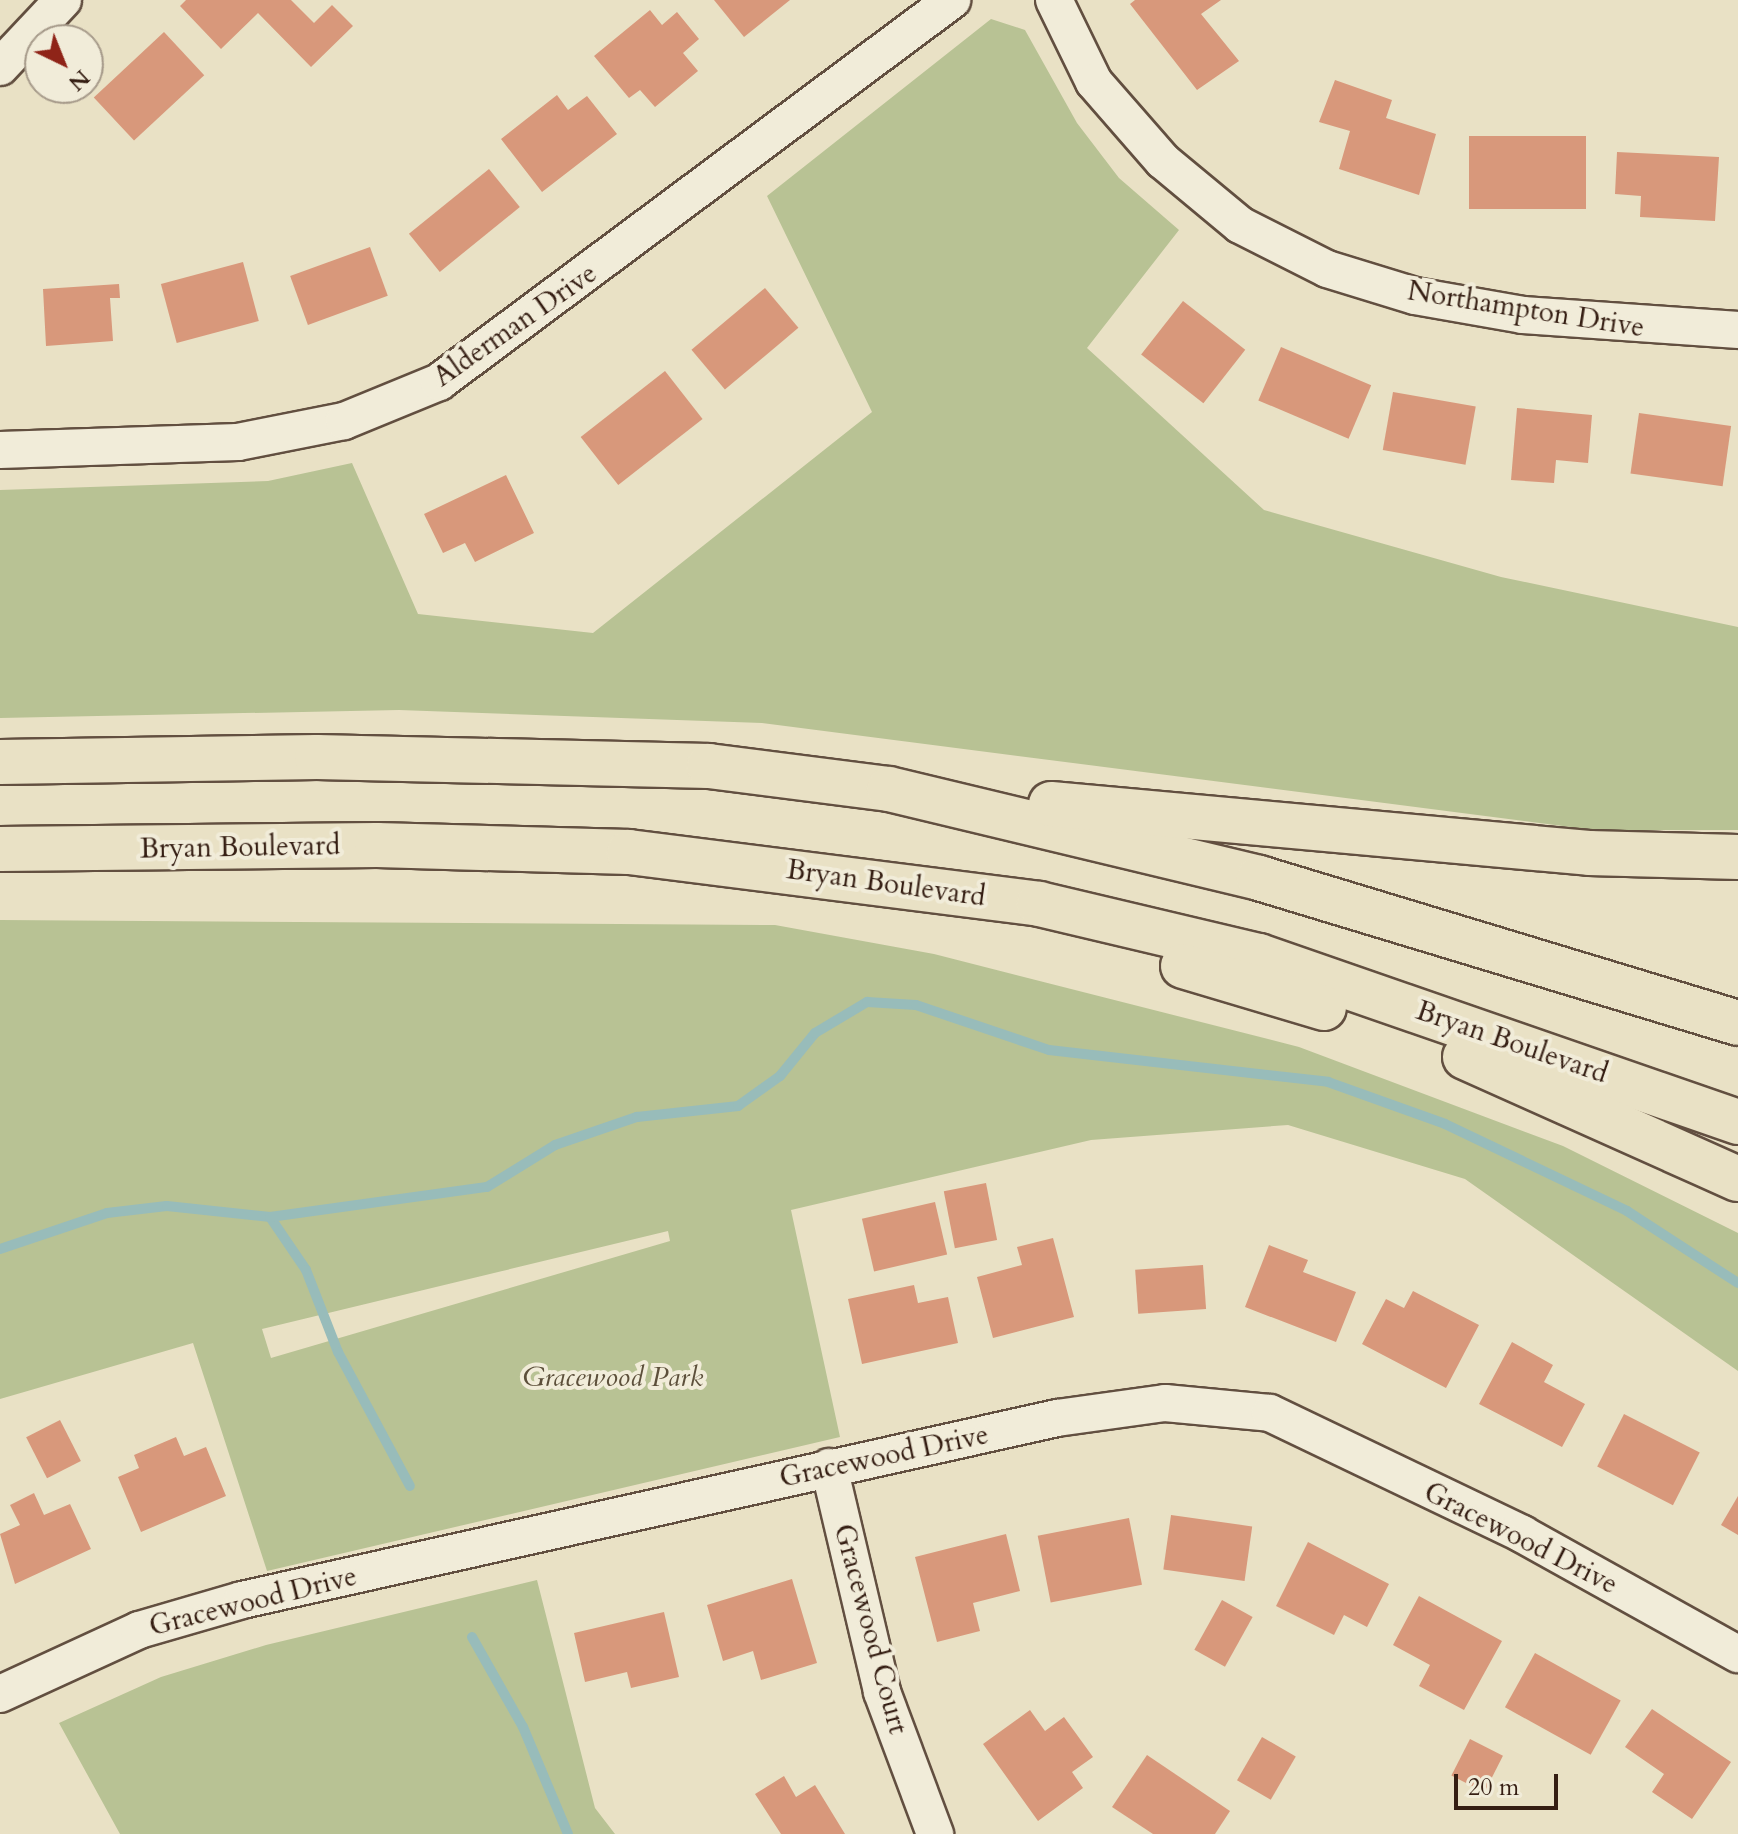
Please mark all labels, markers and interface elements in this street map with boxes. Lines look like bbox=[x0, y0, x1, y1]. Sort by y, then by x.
north arrow bbox=[24, 24, 104, 104]
text: N bbox=[62, 63, 96, 98]
street label: Alderman Drive bbox=[427, 256, 603, 394]
street label: Northampton Drive bbox=[1405, 274, 1647, 344]
street label: Bryan Boulevard bbox=[140, 828, 340, 866]
street label: Bryan Boulevard bbox=[784, 852, 988, 914]
street label: Bryan Boulevard bbox=[1412, 994, 1612, 1090]
park label: Gracewood Park bbox=[523, 1360, 703, 1394]
street label: Gracewood Drive bbox=[776, 1417, 992, 1495]
street label: Gracewood Drive bbox=[1419, 1475, 1623, 1601]
street label: Gracewood Court bbox=[827, 1520, 915, 1738]
street label: Gracewood Drive bbox=[146, 1559, 360, 1643]
scale bar bbox=[1458, 1758, 1562, 1808]
text: 20 m bbox=[1468, 1771, 1519, 1804]

